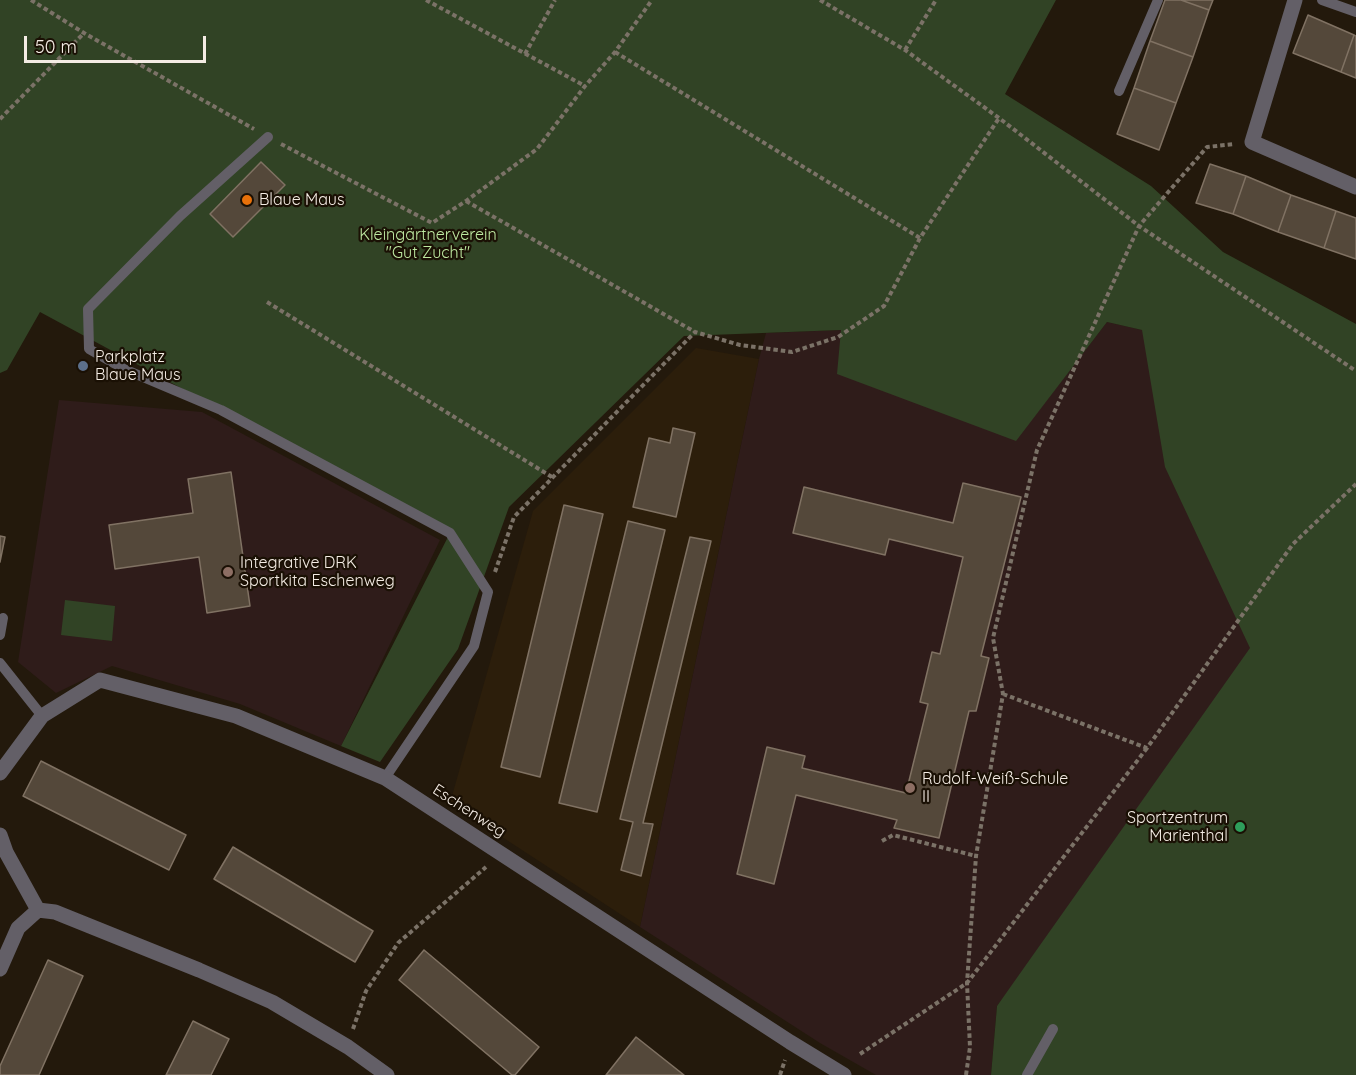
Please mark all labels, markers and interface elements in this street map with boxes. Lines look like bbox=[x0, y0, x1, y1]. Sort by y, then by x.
scale bar bbox=[27, 24, 208, 62]
text: 50 m bbox=[35, 35, 77, 58]
place label: Blaue Maus bbox=[259, 190, 344, 210]
marker: Blaue Maus bbox=[240, 193, 254, 207]
park label: Kleingärtnerverein "Gut Zucht" bbox=[359, 225, 497, 263]
place label: Parkplatz Blaue Maus bbox=[95, 347, 180, 385]
marker: Parkplatz Blaue Maus bbox=[76, 359, 90, 373]
place label: Integrative DRK Sportkita Eschenweg bbox=[240, 553, 395, 591]
marker: Integrative DRK Sportkita Eschenweg bbox=[221, 565, 235, 579]
place label: Rudolf-Weiß-Schule II bbox=[922, 769, 1068, 807]
street label: Eschenweg bbox=[429, 780, 509, 842]
marker: Rudolf-Weiß-Schule II bbox=[903, 781, 917, 795]
place label: Sportzentrum Marienthal bbox=[1127, 808, 1228, 846]
marker: Sportzentrum Marienthal bbox=[1233, 820, 1247, 834]

